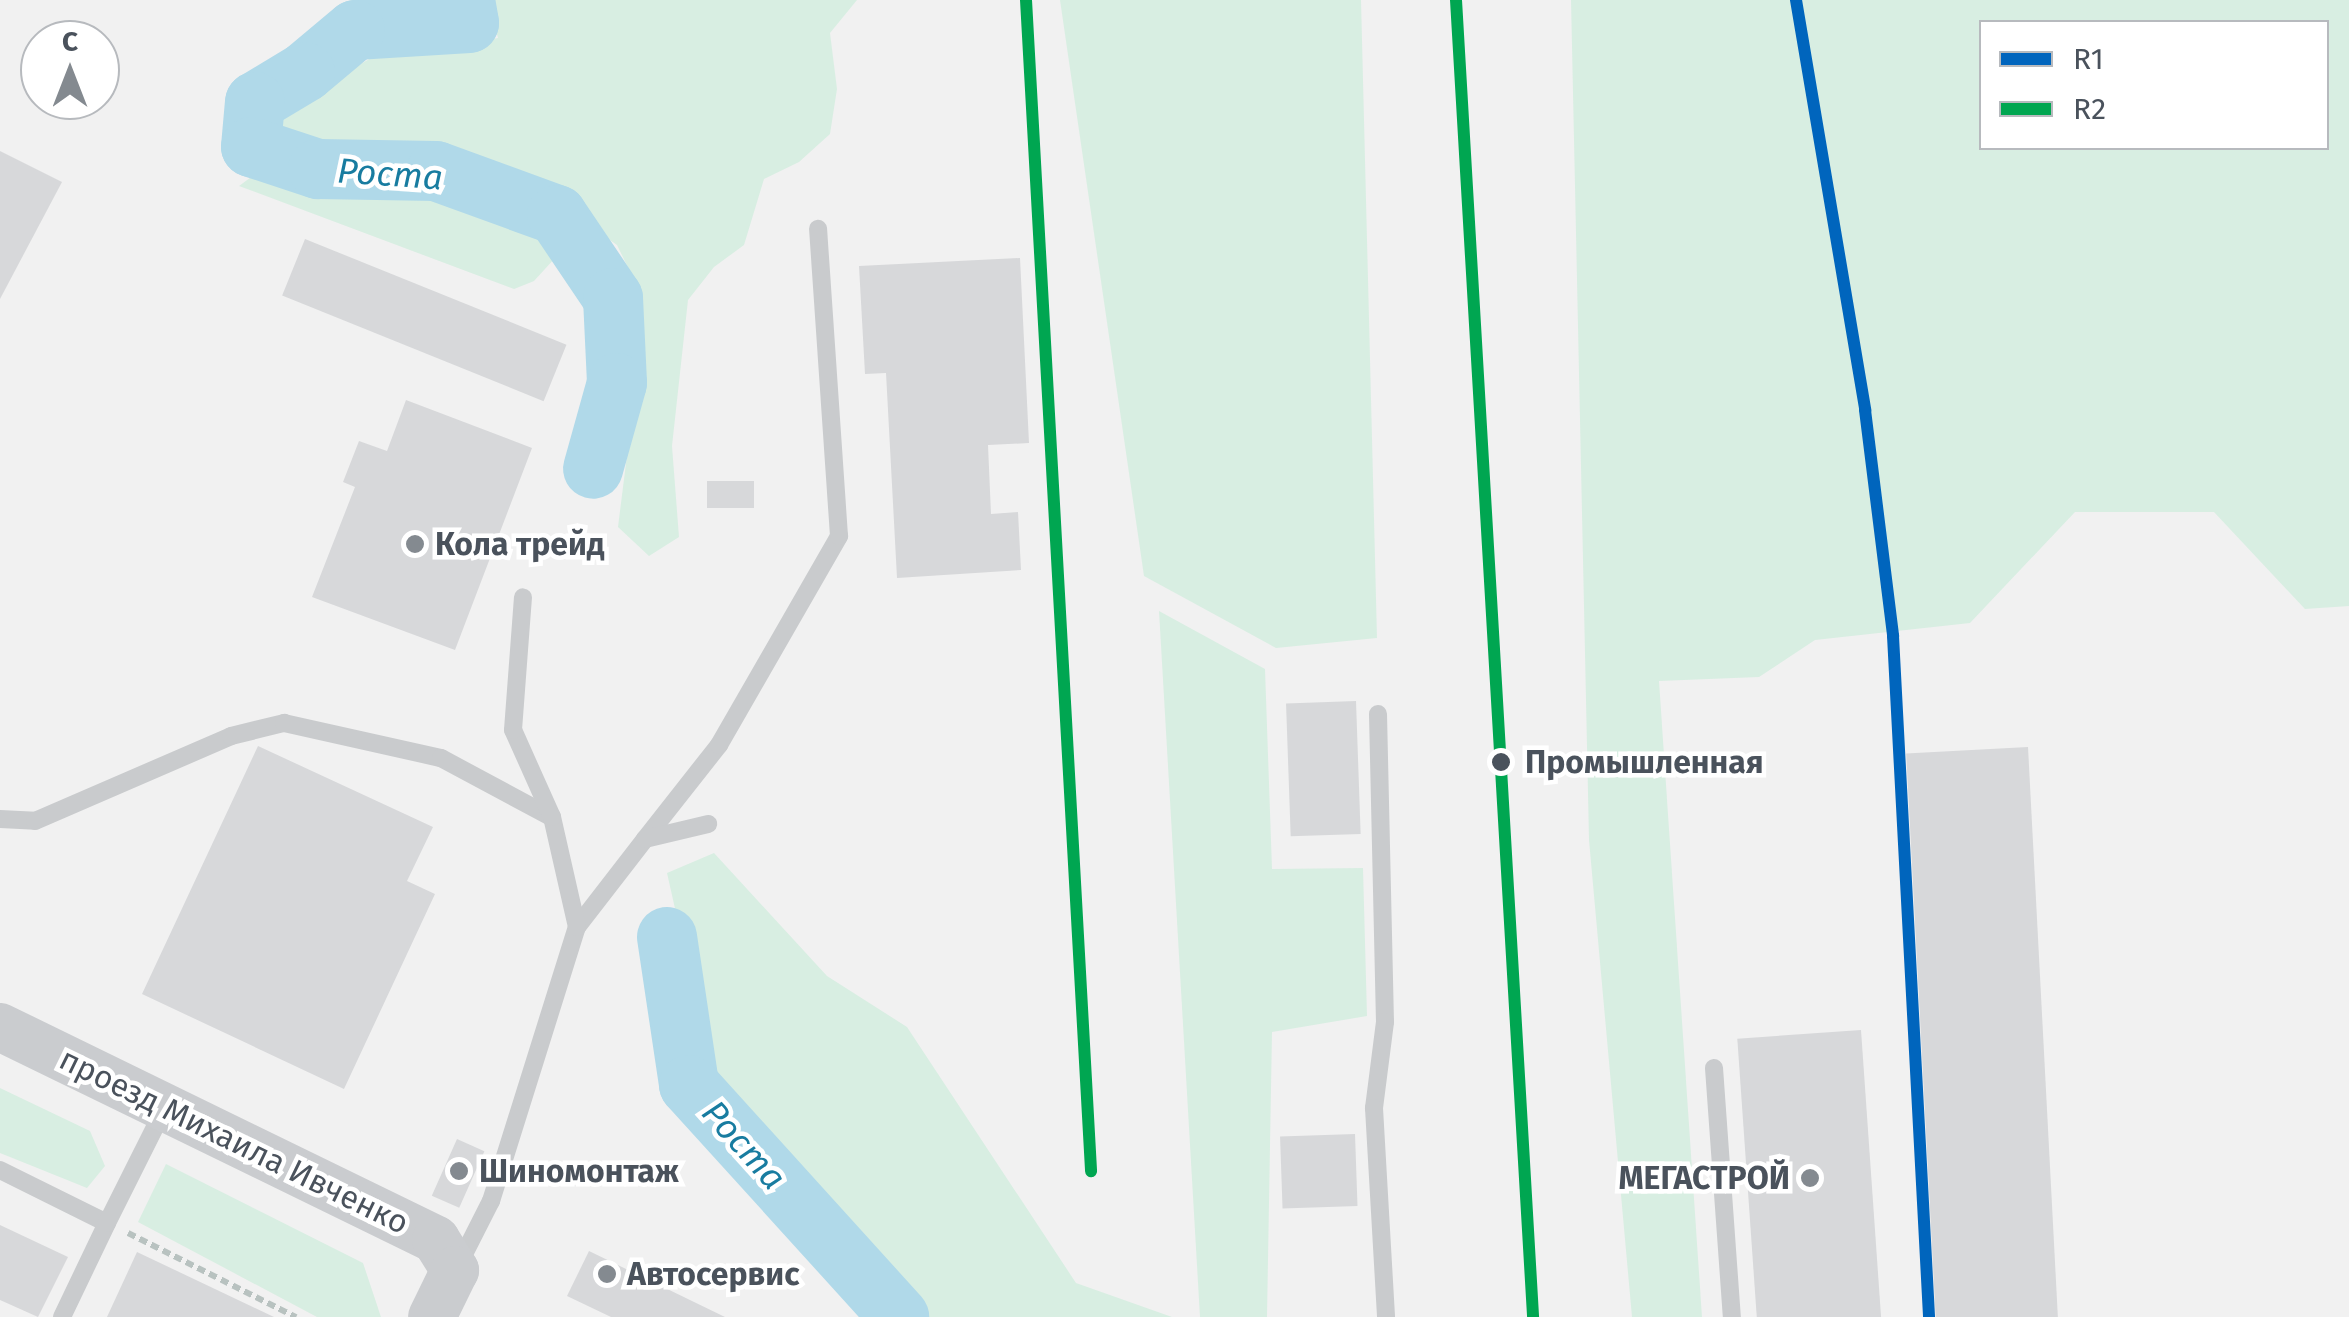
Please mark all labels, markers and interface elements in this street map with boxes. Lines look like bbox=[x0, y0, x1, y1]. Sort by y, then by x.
north arrow bbox=[20, 20, 120, 120]
legend bbox=[1979, 20, 2329, 150]
text: С bbox=[62, 25, 78, 58]
text: R1 bbox=[2073, 41, 2104, 77]
text: R2 bbox=[2073, 91, 2106, 127]
water label: Роста bbox=[336, 149, 444, 199]
place label: Кола трейд bbox=[435, 525, 605, 563]
marker: Кола трейд bbox=[404, 533, 426, 555]
place label: Промышленная bbox=[1525, 743, 1764, 781]
marker: Промышленная bbox=[1486, 747, 1516, 777]
street label: проезд Михаила Ивченко bbox=[53, 1040, 415, 1242]
water label: Роста bbox=[693, 1092, 795, 1198]
place label: Шиномонтаж bbox=[479, 1152, 679, 1190]
place label: МЕГАСТРОЙ bbox=[1618, 1159, 1790, 1197]
marker: Шиномонтаж bbox=[448, 1160, 470, 1182]
marker: МЕГАСТРОЙ bbox=[1799, 1167, 1821, 1189]
place label: Автосервис bbox=[627, 1255, 800, 1293]
marker: Автосервис bbox=[596, 1263, 618, 1285]

